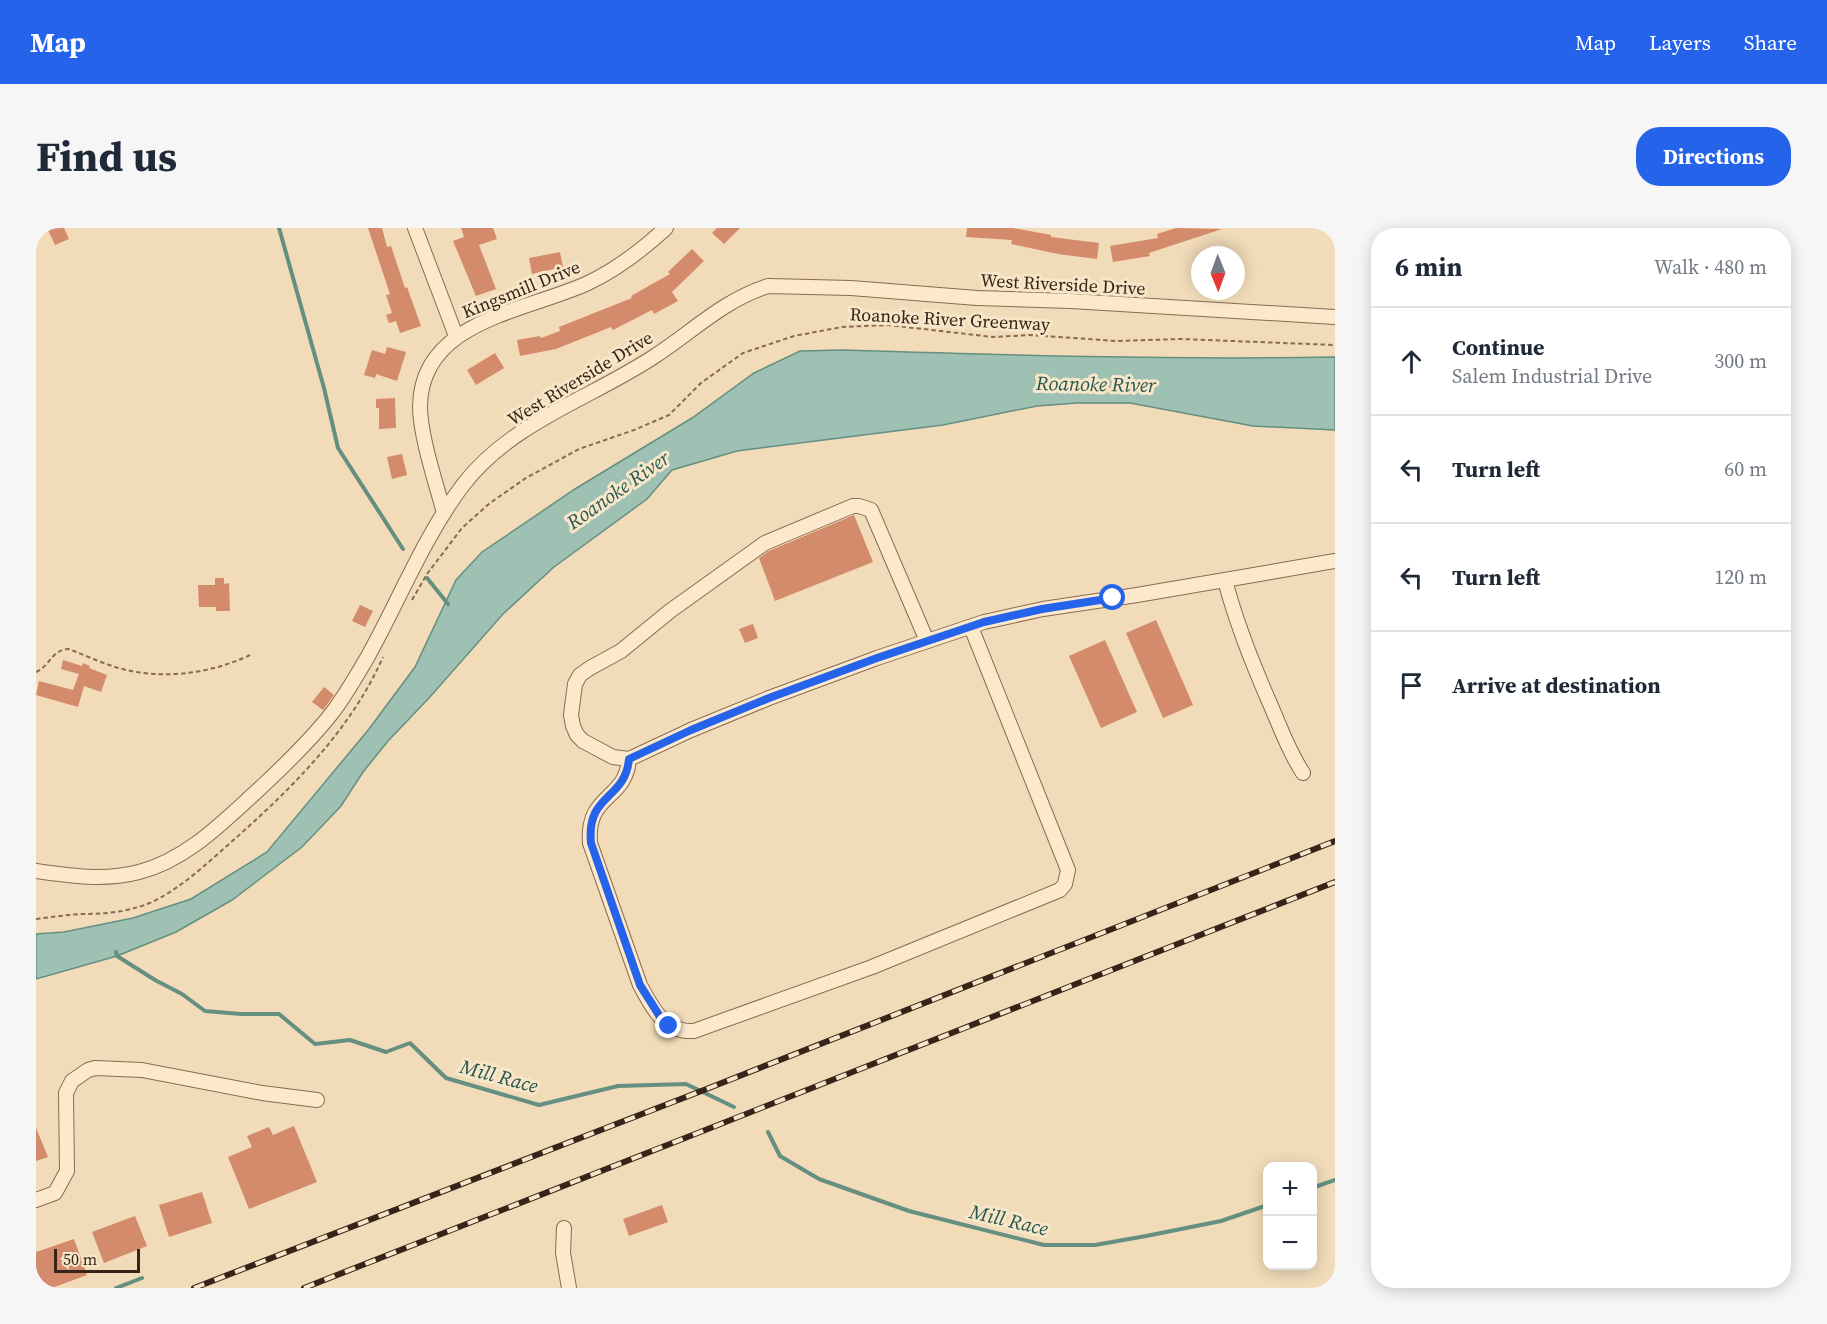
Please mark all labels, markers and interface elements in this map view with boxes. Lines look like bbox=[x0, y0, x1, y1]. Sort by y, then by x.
text: Map bbox=[30, 23, 86, 61]
text: Map bbox=[1575, 28, 1616, 57]
text: Layers bbox=[1649, 28, 1711, 57]
text: Share bbox=[1744, 28, 1797, 57]
text: Find us bbox=[36, 127, 177, 185]
button: Directions bbox=[1636, 127, 1791, 186]
north arrow bbox=[1191, 246, 1245, 300]
text: 6 min bbox=[1395, 249, 1462, 285]
text: Walk · 480 m bbox=[1654, 253, 1767, 281]
street label: Kingsmill Drive bbox=[458, 254, 584, 324]
street label: West Riverside Drive bbox=[980, 267, 1146, 301]
street label: Roanoke River Greenway bbox=[849, 301, 1052, 337]
street label: West Riverside Drive bbox=[503, 325, 657, 431]
text: Continue bbox=[1452, 332, 1545, 362]
icon: ahead bbox=[1395, 345, 1428, 378]
text: 300 m bbox=[1714, 347, 1767, 375]
text: Salem Industrial Drive bbox=[1452, 362, 1652, 390]
water label: Roanoke River bbox=[1035, 369, 1157, 399]
water label: Roanoke River bbox=[560, 444, 676, 536]
icon: left bbox=[1395, 453, 1428, 486]
text: Turn left bbox=[1452, 454, 1540, 484]
text: 60 m bbox=[1724, 455, 1767, 483]
icon: left bbox=[1395, 561, 1428, 594]
text: Turn left bbox=[1452, 562, 1540, 592]
text: 120 m bbox=[1714, 563, 1767, 591]
route start bbox=[1099, 584, 1125, 610]
icon: arrive bbox=[1395, 669, 1428, 702]
text: Arrive at destination bbox=[1452, 670, 1661, 700]
route end bbox=[655, 1012, 681, 1038]
water label: Mill Race bbox=[456, 1052, 541, 1100]
map controls bbox=[1263, 1162, 1317, 1270]
button: + bbox=[1263, 1162, 1317, 1216]
water label: Mill Race bbox=[966, 1197, 1051, 1243]
button: − bbox=[1263, 1216, 1317, 1270]
scale bar bbox=[54, 1246, 140, 1274]
text: 50 m bbox=[63, 1248, 97, 1270]

